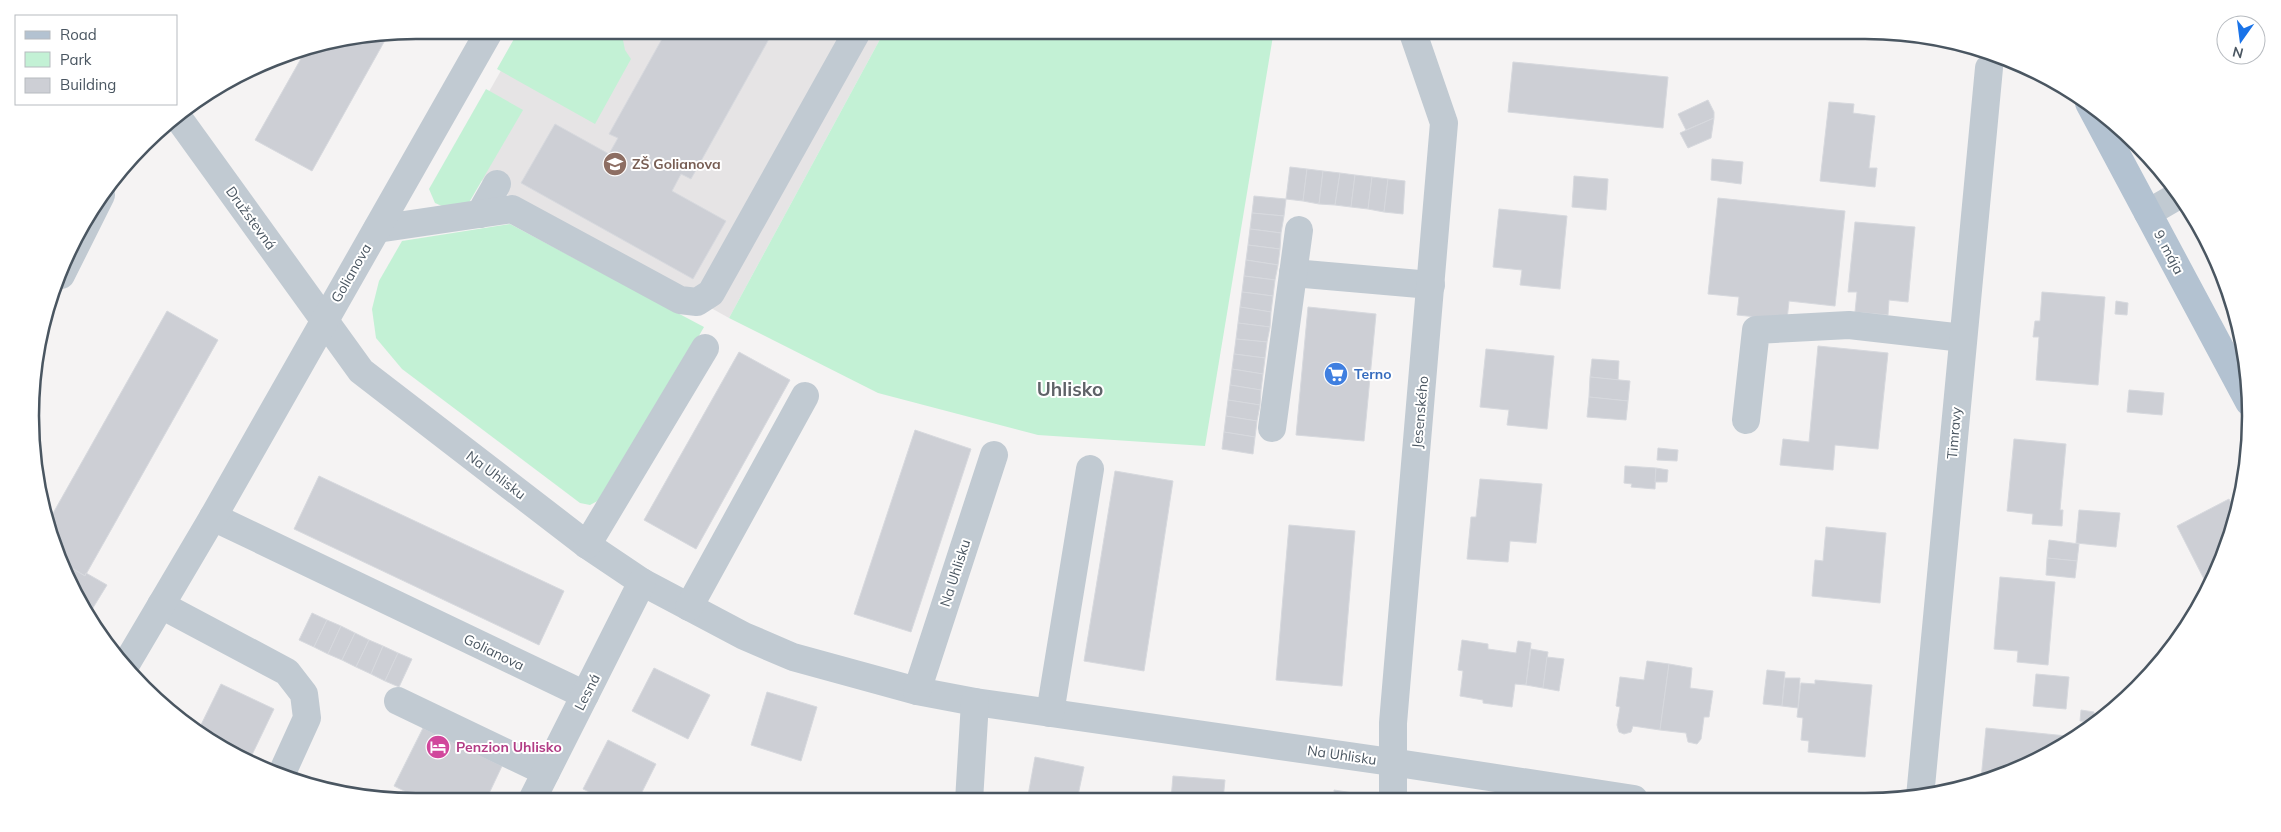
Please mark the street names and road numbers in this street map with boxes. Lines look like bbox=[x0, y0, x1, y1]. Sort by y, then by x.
street label: Družstevná bbox=[222, 183, 280, 253]
street label: 9. mája bbox=[2150, 227, 2188, 277]
street label: Golianova bbox=[327, 240, 375, 306]
street label: Jesenského bbox=[1408, 375, 1432, 449]
street label: Timravy bbox=[1943, 406, 1965, 460]
street label: Na Uhlisku bbox=[463, 447, 529, 503]
street label: Na Uhlisku bbox=[936, 537, 974, 609]
street label: Golianova bbox=[461, 630, 527, 674]
street label: Lesná bbox=[570, 671, 604, 713]
street label: Na Uhlisku bbox=[1306, 741, 1378, 769]

